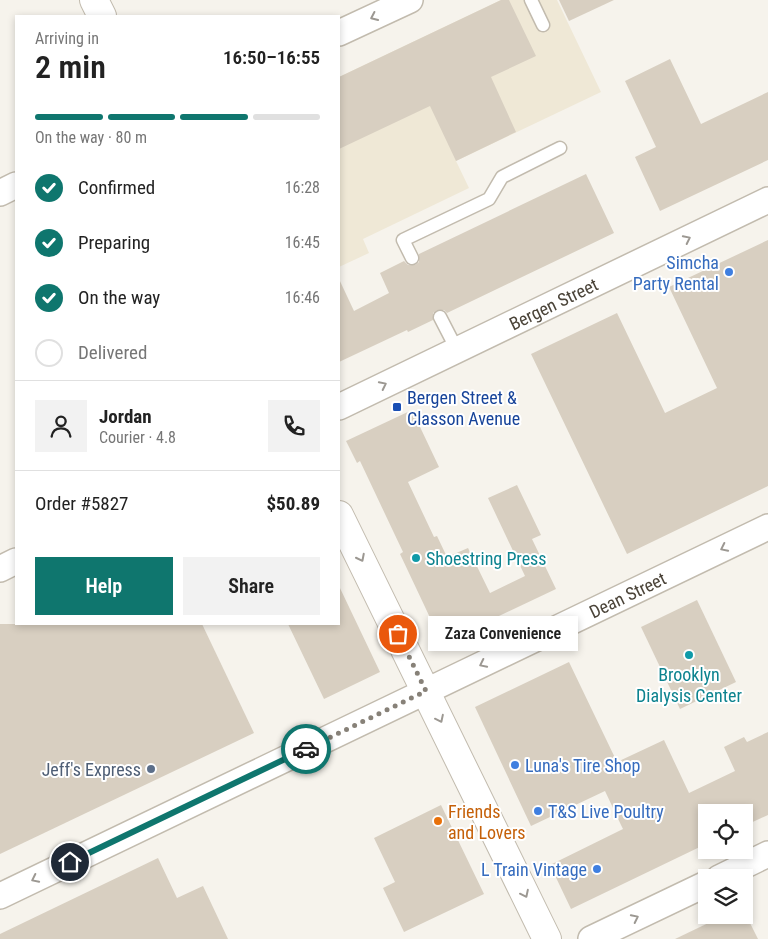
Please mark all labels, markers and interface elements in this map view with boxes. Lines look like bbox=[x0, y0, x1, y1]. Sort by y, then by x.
one-way arrow bbox=[370, 10, 379, 21]
text: Arriving in bbox=[35, 29, 99, 48]
text: 16:50–16:55 bbox=[223, 46, 320, 69]
text: 2 min bbox=[35, 48, 106, 86]
text: On the way · 80 m bbox=[35, 128, 147, 147]
icon: check bbox=[35, 174, 63, 202]
text: Confirmed bbox=[78, 176, 155, 199]
text: 16:28 bbox=[285, 178, 320, 197]
icon: check bbox=[35, 229, 63, 257]
text: Preparing bbox=[78, 231, 150, 254]
text: 16:45 bbox=[285, 233, 320, 252]
one-way arrow bbox=[682, 235, 691, 246]
place label: Simcha Party Rental bbox=[633, 252, 719, 294]
marker: Simcha Party Rental bbox=[723, 266, 735, 278]
street label: Bergen Street bbox=[506, 273, 601, 334]
icon: check bbox=[35, 284, 63, 312]
text: On the way bbox=[78, 286, 160, 309]
text: 16:46 bbox=[285, 288, 320, 307]
text: Delivered bbox=[78, 341, 147, 364]
one-way arrow bbox=[378, 381, 387, 392]
place label: Bergen Street & Classon Avenue bbox=[407, 387, 520, 429]
button: person bbox=[35, 400, 87, 452]
button: phone bbox=[268, 400, 320, 452]
marker: Bergen Street & Classon Avenue bbox=[391, 401, 403, 413]
text: Jordan bbox=[99, 405, 152, 428]
text: Courier · 4.8 bbox=[99, 428, 176, 447]
text: Order #5827 bbox=[35, 492, 128, 515]
text: $50.89 bbox=[266, 492, 320, 515]
one-way arrow bbox=[720, 542, 729, 553]
place label: Shoestring Press bbox=[426, 548, 547, 569]
marker: Shoestring Press bbox=[410, 552, 422, 564]
one-way arrow bbox=[354, 553, 365, 562]
button: Help bbox=[35, 557, 173, 615]
button: Share bbox=[183, 557, 320, 615]
street label: Dean Street bbox=[586, 567, 669, 622]
pin bbox=[377, 613, 419, 655]
callout: Zaza Convenience bbox=[428, 616, 578, 652]
icon: bag bbox=[384, 620, 412, 648]
text: Zaza Convenience bbox=[445, 624, 561, 643]
marker: Brooklyn Dialysis Center bbox=[683, 649, 695, 661]
one-way arrow bbox=[479, 658, 488, 668]
place label: Brooklyn Dialysis Center bbox=[636, 664, 742, 706]
one-way arrow bbox=[434, 714, 444, 723]
courier bbox=[281, 724, 331, 774]
icon: car bbox=[292, 735, 320, 763]
place label: Luna's Tire Shop bbox=[525, 755, 641, 776]
place label: Jeff's Express bbox=[42, 759, 141, 780]
marker: Luna's Tire Shop bbox=[509, 759, 521, 771]
marker: Jeff's Express bbox=[145, 763, 157, 775]
place label: Friends and Lovers bbox=[448, 801, 526, 843]
place label: T&S Live Poultry bbox=[548, 801, 664, 822]
map controls bbox=[698, 804, 753, 924]
button: locate bbox=[698, 804, 753, 859]
marker: T&S Live Poultry bbox=[532, 805, 544, 817]
marker: Friends and Lovers bbox=[432, 815, 444, 827]
pin bbox=[49, 841, 91, 883]
icon: home bbox=[56, 848, 84, 876]
place label: L Train Vintage bbox=[481, 859, 587, 880]
marker: L Train Vintage bbox=[591, 863, 603, 875]
button: layers bbox=[698, 869, 753, 924]
one-way arrow bbox=[31, 872, 40, 883]
one-way arrow bbox=[519, 889, 529, 898]
one-way arrow bbox=[630, 914, 639, 924]

